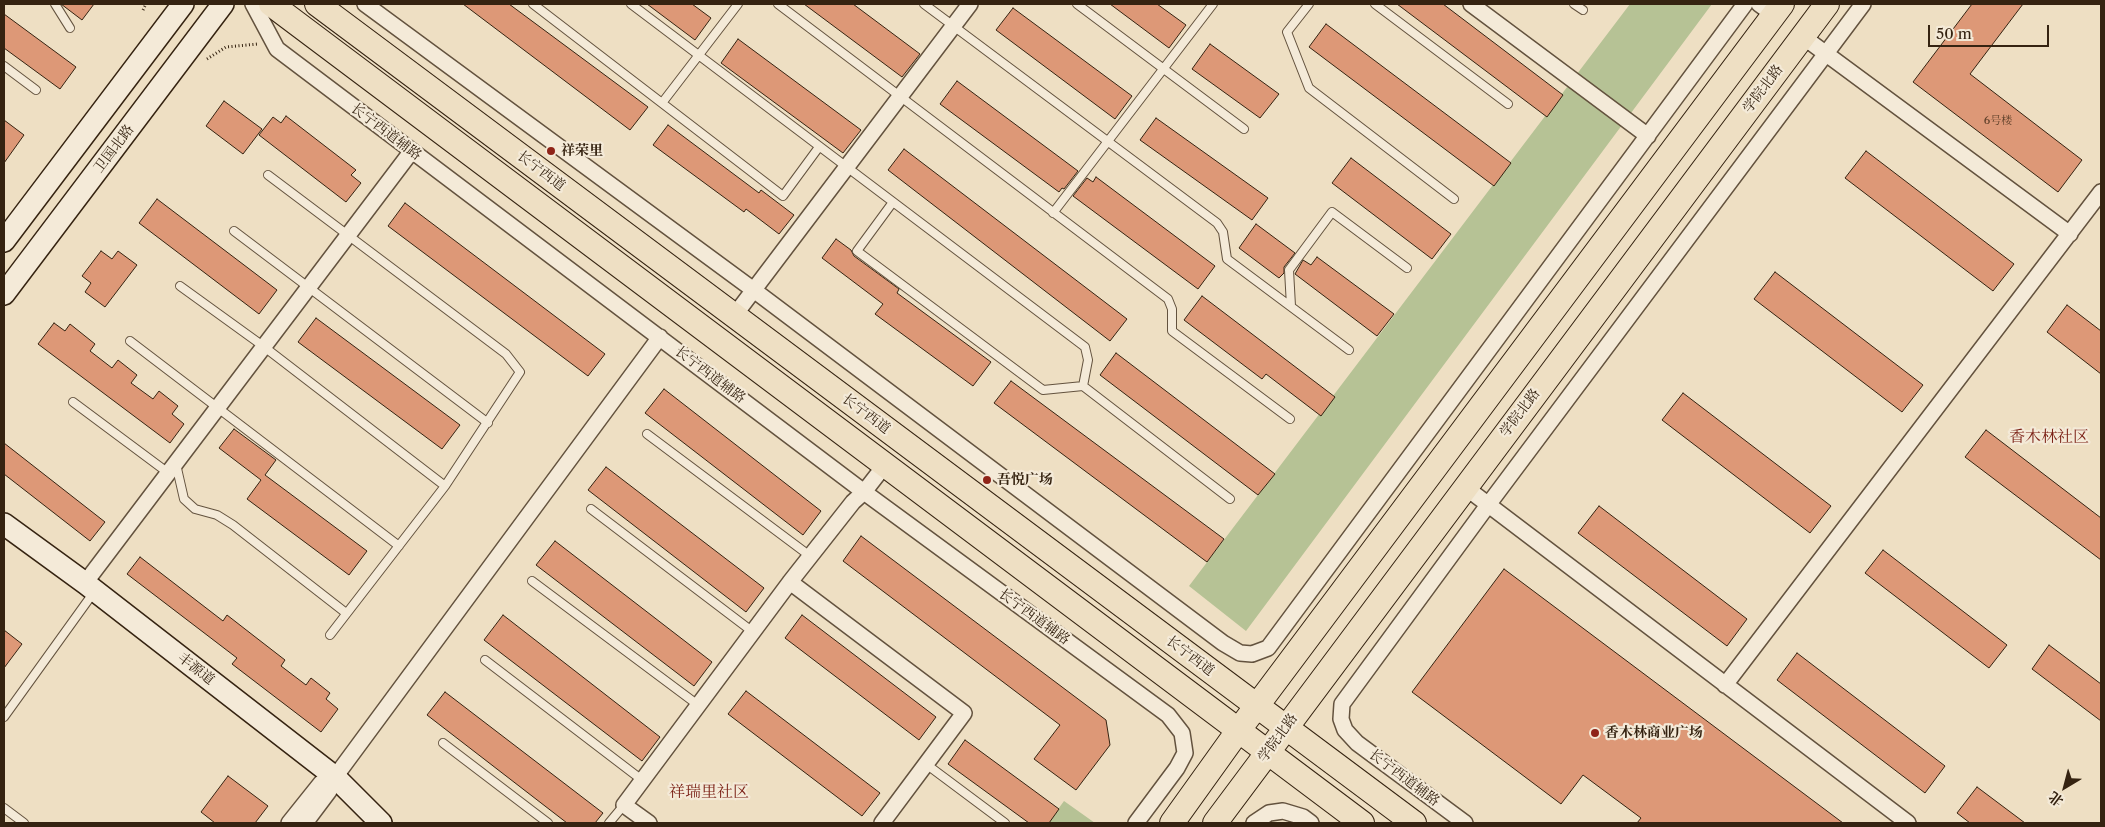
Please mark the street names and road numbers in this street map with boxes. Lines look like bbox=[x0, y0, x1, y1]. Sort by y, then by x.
street label: 学院北路 bbox=[1739, 62, 1787, 116]
street label: 长宁西道辅路 bbox=[347, 100, 425, 164]
street label: 卫国北路 bbox=[90, 122, 138, 176]
street label: 长宁西道 bbox=[514, 147, 568, 195]
street label: 长宁西道辅路 bbox=[671, 343, 749, 407]
street label: 学院北路 bbox=[1496, 386, 1544, 440]
street label: 长宁西道 bbox=[839, 390, 893, 438]
street label: 长宁西道辅路 bbox=[995, 586, 1073, 648]
street label: 长宁西道 bbox=[1163, 632, 1217, 680]
street label: 丰源道 bbox=[174, 649, 218, 689]
street label: 学院北路 bbox=[1255, 710, 1301, 766]
street label: 长宁西道辅路 bbox=[1365, 746, 1443, 810]

